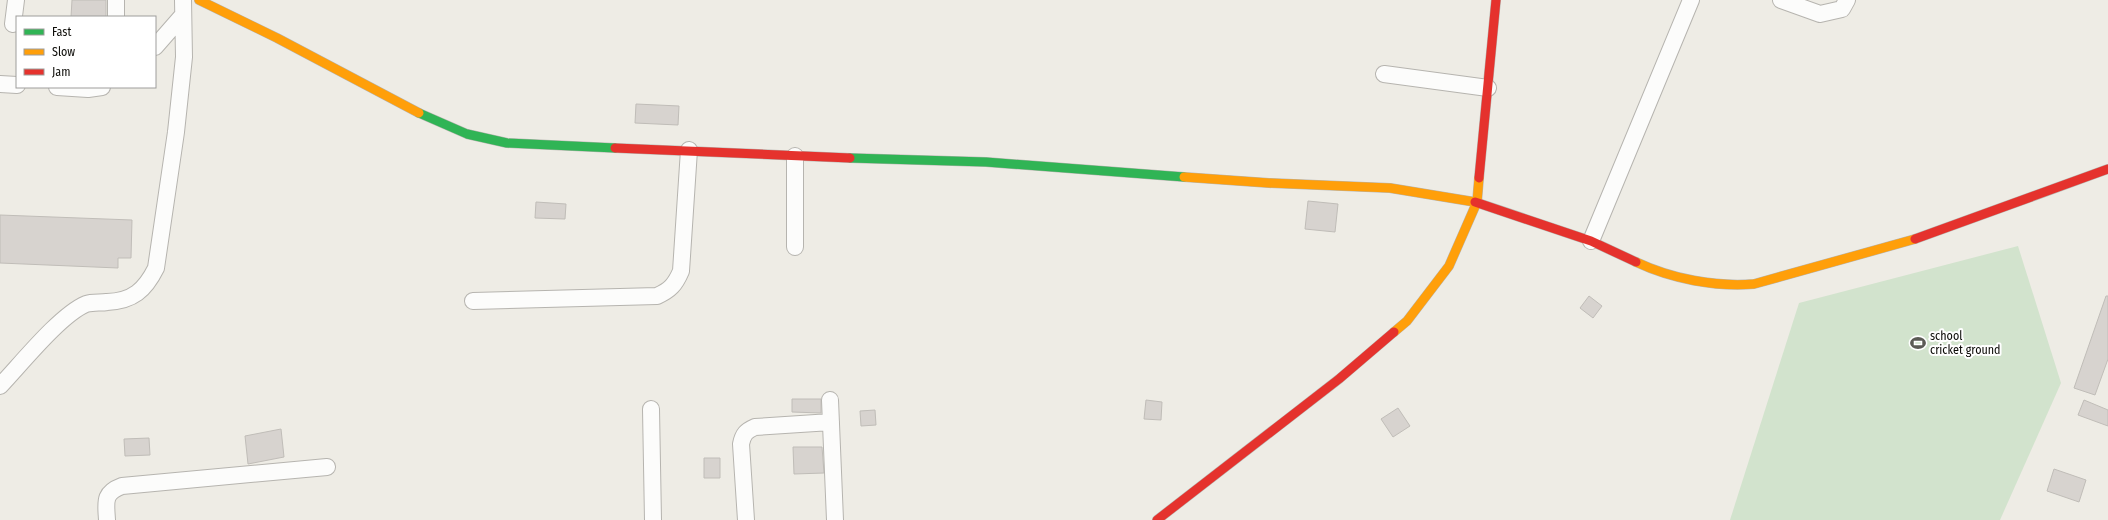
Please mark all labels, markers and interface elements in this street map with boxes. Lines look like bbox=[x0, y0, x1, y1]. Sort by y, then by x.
legend bbox=[16, 16, 156, 88]
text: Fast bbox=[52, 25, 71, 39]
text: Slow bbox=[52, 45, 75, 59]
text: Jam bbox=[52, 65, 70, 79]
place label: school cricket ground bbox=[1930, 329, 2000, 357]
sports icon: school cricket ground bbox=[1909, 334, 1927, 352]

